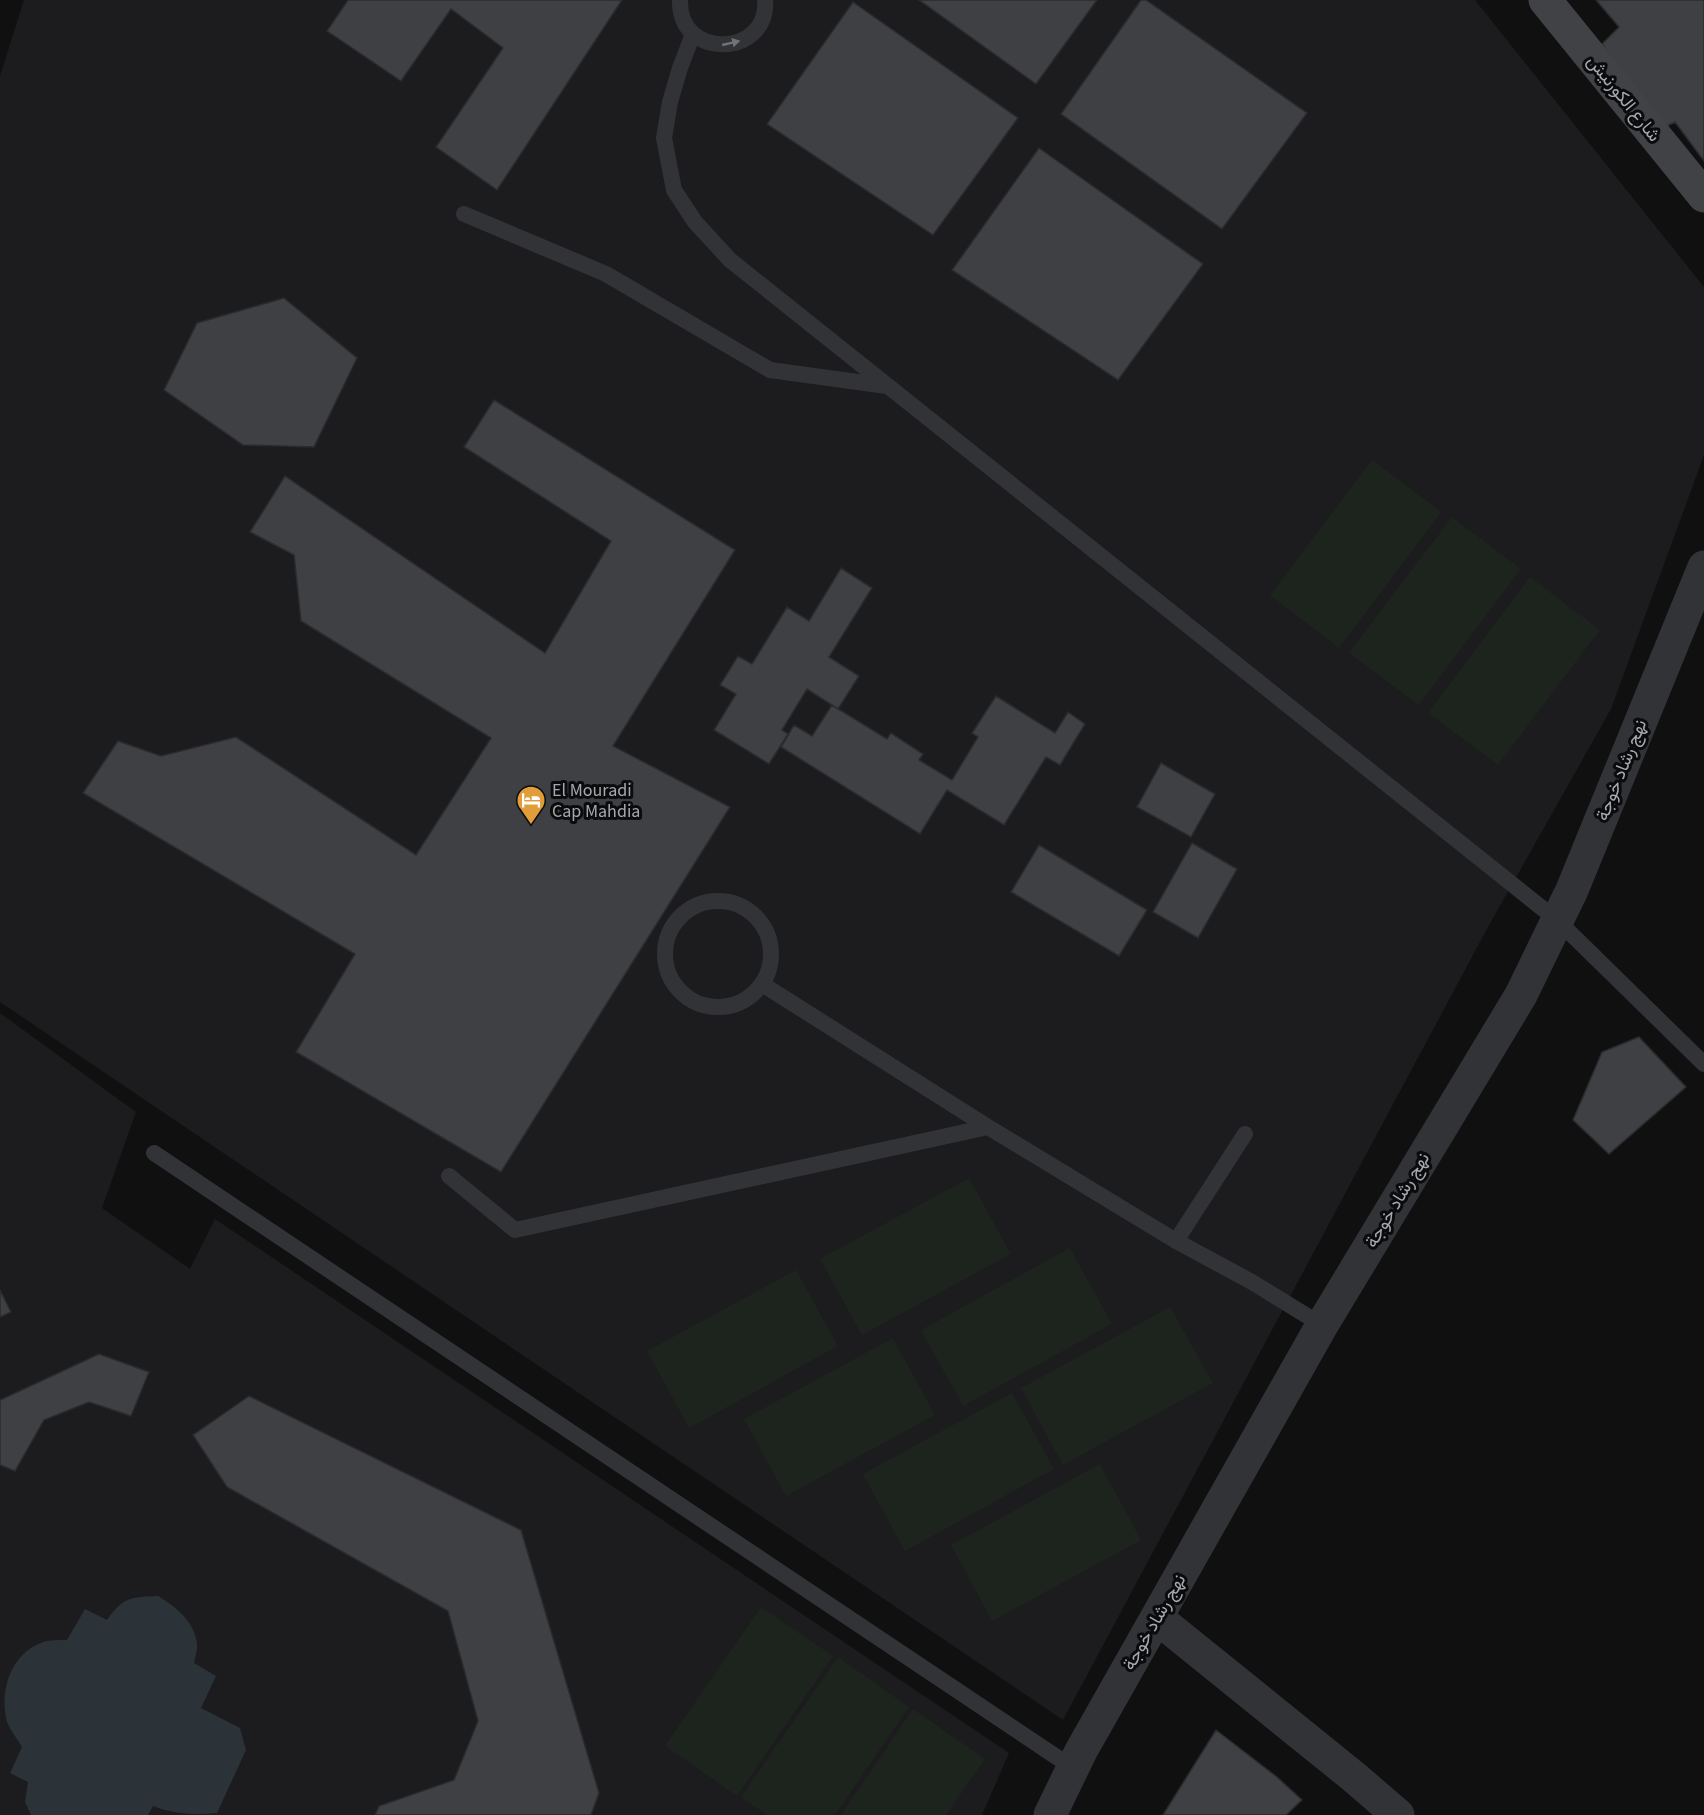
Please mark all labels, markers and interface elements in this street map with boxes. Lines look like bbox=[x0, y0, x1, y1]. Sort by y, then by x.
one-way arrow bbox=[722, 37, 741, 47]
street label: شارع الكورنيش bbox=[1581, 50, 1666, 147]
street label: نهج رشاد خوجة bbox=[1590, 716, 1653, 825]
place label: El Mouradi Cap Mahdia bbox=[552, 778, 640, 824]
hotel icon: El Mouradi Cap Mahdia bbox=[515, 784, 547, 826]
street label: نهج رشاد خوجة bbox=[1359, 1148, 1436, 1253]
street label: نهج رشاد خوجة bbox=[1117, 1569, 1192, 1675]

